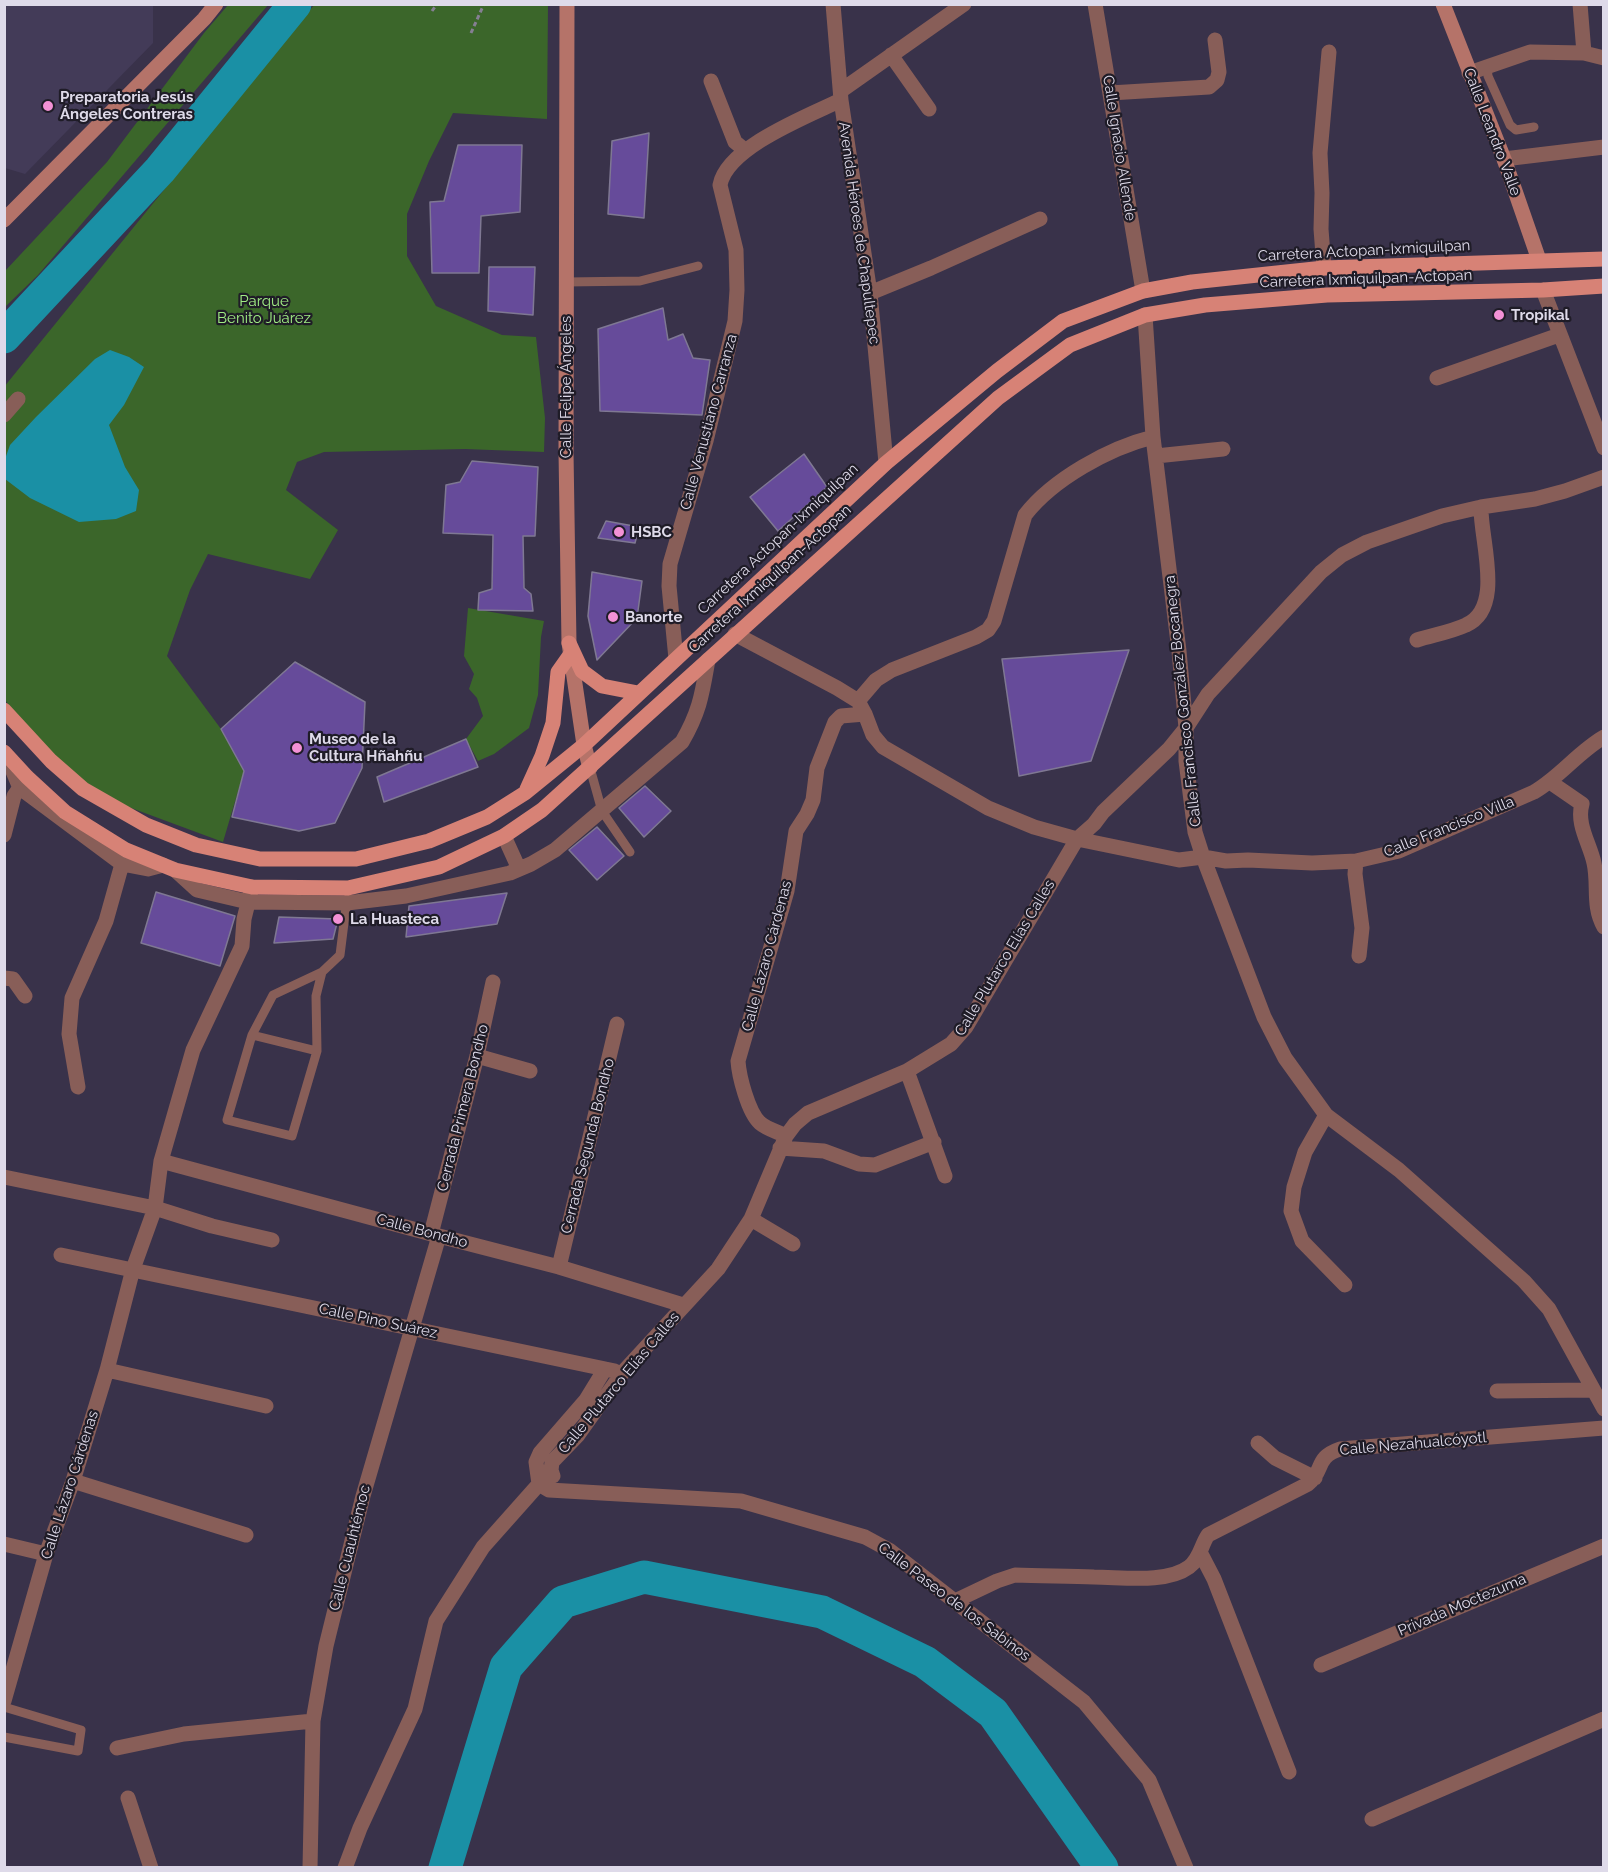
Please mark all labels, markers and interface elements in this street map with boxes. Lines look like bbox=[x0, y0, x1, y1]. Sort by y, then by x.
street label: Calle Leandro Valle bbox=[1459, 66, 1525, 198]
street label: Calle Ignacio Allende bbox=[1099, 74, 1139, 222]
place label: Preparatoria Jesús Ángeles Contreras bbox=[60, 88, 193, 123]
marker: Preparatoria Jesús Ángeles Contreras bbox=[41, 99, 55, 113]
street label: Avenida Héroes de Chapultepec bbox=[834, 121, 884, 345]
street label: Carretera Actopan-Ixmiquilpan bbox=[1257, 236, 1471, 266]
street label: Carretera Ixmiquilpan-Actopan bbox=[1259, 266, 1473, 292]
park label: Parque Benito Juárez bbox=[217, 292, 311, 327]
place label: Tropikal bbox=[1511, 306, 1569, 324]
marker: Tropikal bbox=[1492, 308, 1506, 322]
street label: Calle Felipe Ángeles bbox=[557, 316, 575, 458]
street label: Calle Venustiano Carranza bbox=[677, 332, 741, 512]
street label: Carretera Actopan-Ixmiquilpan bbox=[694, 460, 862, 618]
street label: Carretera Ixmiquilpan-Actopan bbox=[685, 501, 855, 657]
place label: HSBC bbox=[631, 523, 672, 541]
marker: HSBC bbox=[612, 525, 626, 539]
street label: Calle Francisco González Bocanegra bbox=[1161, 574, 1205, 828]
place label: Banorte bbox=[625, 608, 682, 626]
marker: Banorte bbox=[606, 610, 620, 624]
place label: Museo de la Cultura Hñahñu bbox=[309, 730, 422, 765]
marker: Museo de la Cultura Hñahñu bbox=[290, 741, 304, 755]
street label: Calle Francisco Villa bbox=[1381, 793, 1517, 861]
street label: Calle Plutarco Elías Calles bbox=[951, 877, 1059, 1039]
street label: Calle Lázaro Cárdenas bbox=[738, 879, 796, 1033]
place label: La Huasteca bbox=[350, 910, 439, 928]
marker: La Huasteca bbox=[331, 912, 345, 926]
street label: Cerrada Primera Bondho bbox=[434, 1023, 492, 1193]
street label: Cerrada Segunda Bondho bbox=[558, 1057, 618, 1235]
street label: Calle Bondho bbox=[374, 1210, 470, 1252]
street label: Calle Pino Suárez bbox=[317, 1300, 439, 1342]
street label: Calle Plutarco Elías Calles bbox=[555, 1309, 683, 1457]
street label: Calle Lázaro Cárdenas bbox=[37, 1408, 103, 1562]
street label: Calle Nezahualcóyotl bbox=[1339, 1429, 1487, 1459]
street label: Calle Cuauhtémoc bbox=[326, 1483, 374, 1613]
street label: Calle Paseo de los Sabinos bbox=[874, 1539, 1034, 1665]
street label: Privada Moctezuma bbox=[1395, 1570, 1529, 1640]

